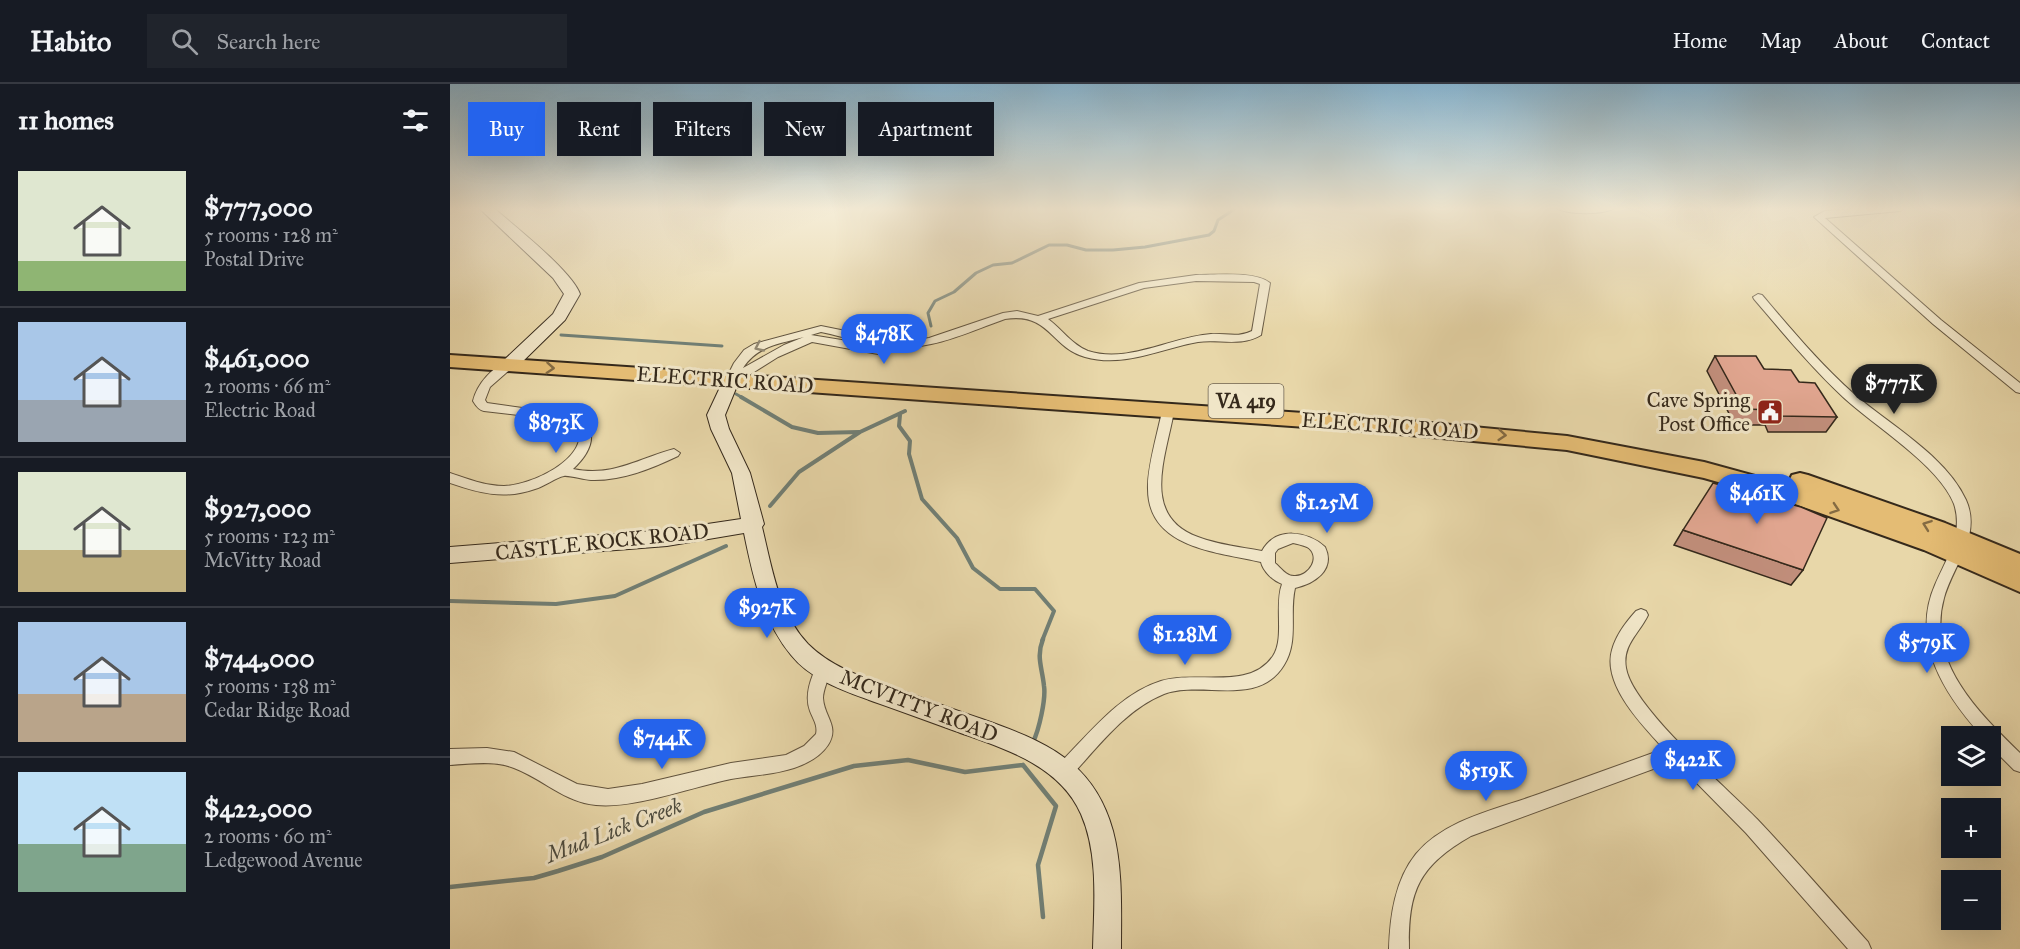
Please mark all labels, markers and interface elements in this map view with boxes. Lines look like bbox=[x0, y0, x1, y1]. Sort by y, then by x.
search box bbox=[147, 14, 567, 68]
text: Habito bbox=[30, 24, 111, 59]
icon: search bbox=[168, 25, 201, 58]
text: Search here bbox=[216, 28, 320, 55]
text: Home bbox=[1672, 28, 1727, 54]
text: Map bbox=[1760, 28, 1801, 54]
text: About bbox=[1834, 28, 1888, 54]
text: Contact bbox=[1921, 28, 1990, 54]
chip: Buy bbox=[468, 102, 545, 156]
chip: Rent bbox=[557, 102, 641, 156]
chip: Filters bbox=[653, 102, 752, 156]
chip: New bbox=[764, 102, 846, 156]
chip: Apartment bbox=[858, 102, 994, 156]
text: 11 homes bbox=[18, 104, 114, 136]
icon: filters bbox=[399, 104, 432, 137]
text: $777,000 bbox=[204, 191, 313, 223]
icon: home bbox=[66, 195, 138, 267]
text: 5 rooms · 128 m² bbox=[204, 223, 338, 247]
text: Postal Drive bbox=[204, 247, 304, 271]
pin: $478K bbox=[842, 314, 926, 365]
text: $478K bbox=[855, 321, 913, 345]
one-way arrow bbox=[754, 340, 765, 352]
text: $461,000 bbox=[204, 342, 310, 374]
icon: home bbox=[66, 346, 138, 418]
one-way arrow bbox=[546, 361, 555, 374]
street label: ELECTRIC ROAD bbox=[636, 361, 814, 399]
pin: $777K bbox=[1852, 364, 1936, 415]
text: $777K bbox=[1865, 371, 1923, 395]
text: 2 rooms · 66 m² bbox=[204, 374, 330, 398]
road number: VA 419 bbox=[1208, 384, 1284, 418]
place label: Cave Spring Post Office bbox=[1647, 387, 1750, 437]
public building icon: Cave Spring Post Office bbox=[1755, 397, 1785, 427]
text: Electric Road bbox=[204, 398, 316, 422]
pin: $873K bbox=[514, 403, 598, 454]
street label: ELECTRIC ROAD bbox=[1301, 407, 1479, 445]
text: $873K bbox=[528, 410, 584, 434]
one-way arrow bbox=[1497, 428, 1506, 441]
pin: $461K bbox=[1715, 474, 1799, 525]
text: $461K bbox=[1729, 481, 1785, 505]
pin: $1.25M bbox=[1278, 483, 1376, 534]
text: $1.25M bbox=[1295, 490, 1359, 514]
text: $927,000 bbox=[204, 492, 311, 524]
icon: home bbox=[66, 496, 138, 568]
one-way arrow bbox=[1829, 501, 1840, 514]
street label: CASTLE ROCK ROAD bbox=[494, 518, 710, 566]
one-way arrow bbox=[1922, 520, 1933, 533]
text: 5 rooms · 123 m² bbox=[204, 524, 335, 548]
text: McVitty Road bbox=[204, 548, 321, 572]
pin: $927K bbox=[725, 588, 809, 639]
text: $927K bbox=[739, 595, 795, 619]
pin: $1.28M bbox=[1136, 615, 1234, 666]
text: $1.28M bbox=[1152, 622, 1218, 646]
pin: $579K bbox=[1885, 623, 1969, 674]
text: $579K bbox=[1899, 630, 1955, 654]
text: $744,000 bbox=[204, 642, 315, 674]
icon: home bbox=[66, 646, 138, 718]
street label: MCVITTY ROAD bbox=[836, 664, 1002, 748]
text: 5 rooms · 138 m² bbox=[204, 674, 336, 698]
text: Cedar Ridge Road bbox=[204, 698, 350, 722]
pin: $744K bbox=[620, 719, 704, 770]
text: $744K bbox=[633, 726, 691, 750]
map controls bbox=[1941, 726, 2001, 930]
button: layers bbox=[1941, 726, 2001, 786]
pin: $422K bbox=[1651, 740, 1735, 791]
text: $422K bbox=[1665, 747, 1722, 771]
pin: $519K bbox=[1444, 751, 1528, 802]
text: $519K bbox=[1459, 758, 1513, 782]
text: $422,000 bbox=[204, 792, 312, 824]
water label: Mud Lick Creek bbox=[540, 792, 686, 869]
icon: home bbox=[66, 796, 138, 868]
button: + bbox=[1941, 798, 2001, 858]
text: 2 rooms · 60 m² bbox=[204, 824, 332, 848]
text: Ledgewood Avenue bbox=[204, 848, 363, 872]
button: − bbox=[1941, 870, 2001, 930]

